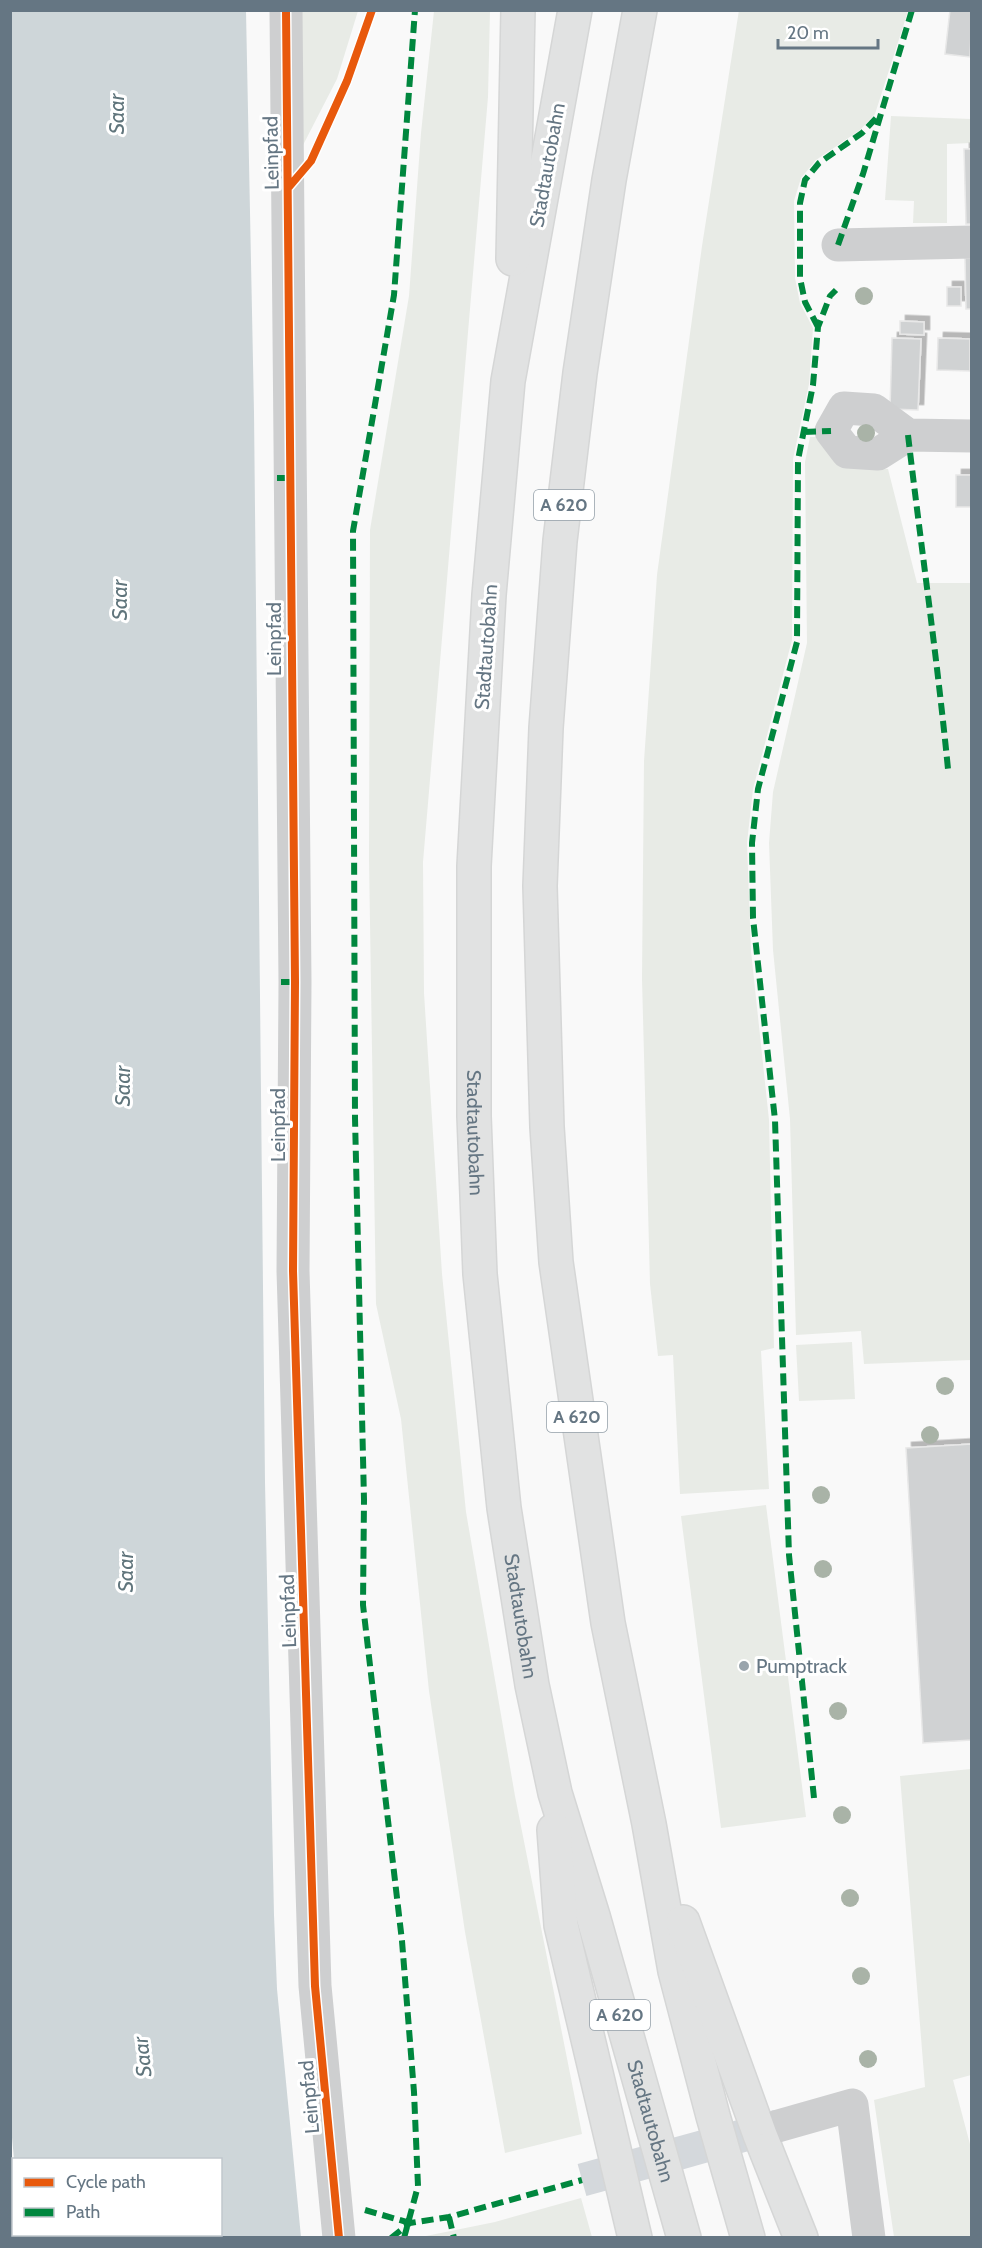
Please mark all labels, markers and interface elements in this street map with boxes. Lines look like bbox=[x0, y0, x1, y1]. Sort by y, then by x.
scale bar bbox=[778, 12, 878, 50]
text: 20 m bbox=[787, 22, 829, 44]
water label: Saar bbox=[104, 92, 129, 134]
street label: Stadtautobahn bbox=[524, 101, 570, 229]
street label: Leinpfad bbox=[258, 116, 284, 190]
road number: A 620 bbox=[534, 490, 594, 520]
water label: Saar bbox=[107, 578, 132, 620]
street label: Stadtautobahn bbox=[470, 583, 502, 711]
street label: Leinpfad bbox=[262, 602, 286, 676]
water label: Saar bbox=[110, 1064, 135, 1106]
street label: Stadtautobahn bbox=[462, 1070, 489, 1196]
street label: Leinpfad bbox=[266, 1088, 290, 1162]
road number: A 620 bbox=[547, 1402, 607, 1432]
water label: Saar bbox=[113, 1550, 138, 1592]
street label: Stadtautobahn bbox=[499, 1552, 543, 1680]
street label: Leinpfad bbox=[275, 1574, 301, 1648]
place label: Pumptrack bbox=[756, 1654, 847, 1678]
marker: Pumptrack bbox=[737, 1659, 751, 1673]
road number: A 620 bbox=[590, 2000, 650, 2030]
water label: Saar bbox=[127, 2034, 157, 2078]
street label: Stadtautobahn bbox=[622, 2057, 680, 2185]
street label: Leinpfad bbox=[294, 2059, 324, 2135]
legend bbox=[12, 2158, 222, 2236]
text: Cycle path bbox=[66, 2171, 146, 2193]
text: Path bbox=[66, 2201, 100, 2223]

